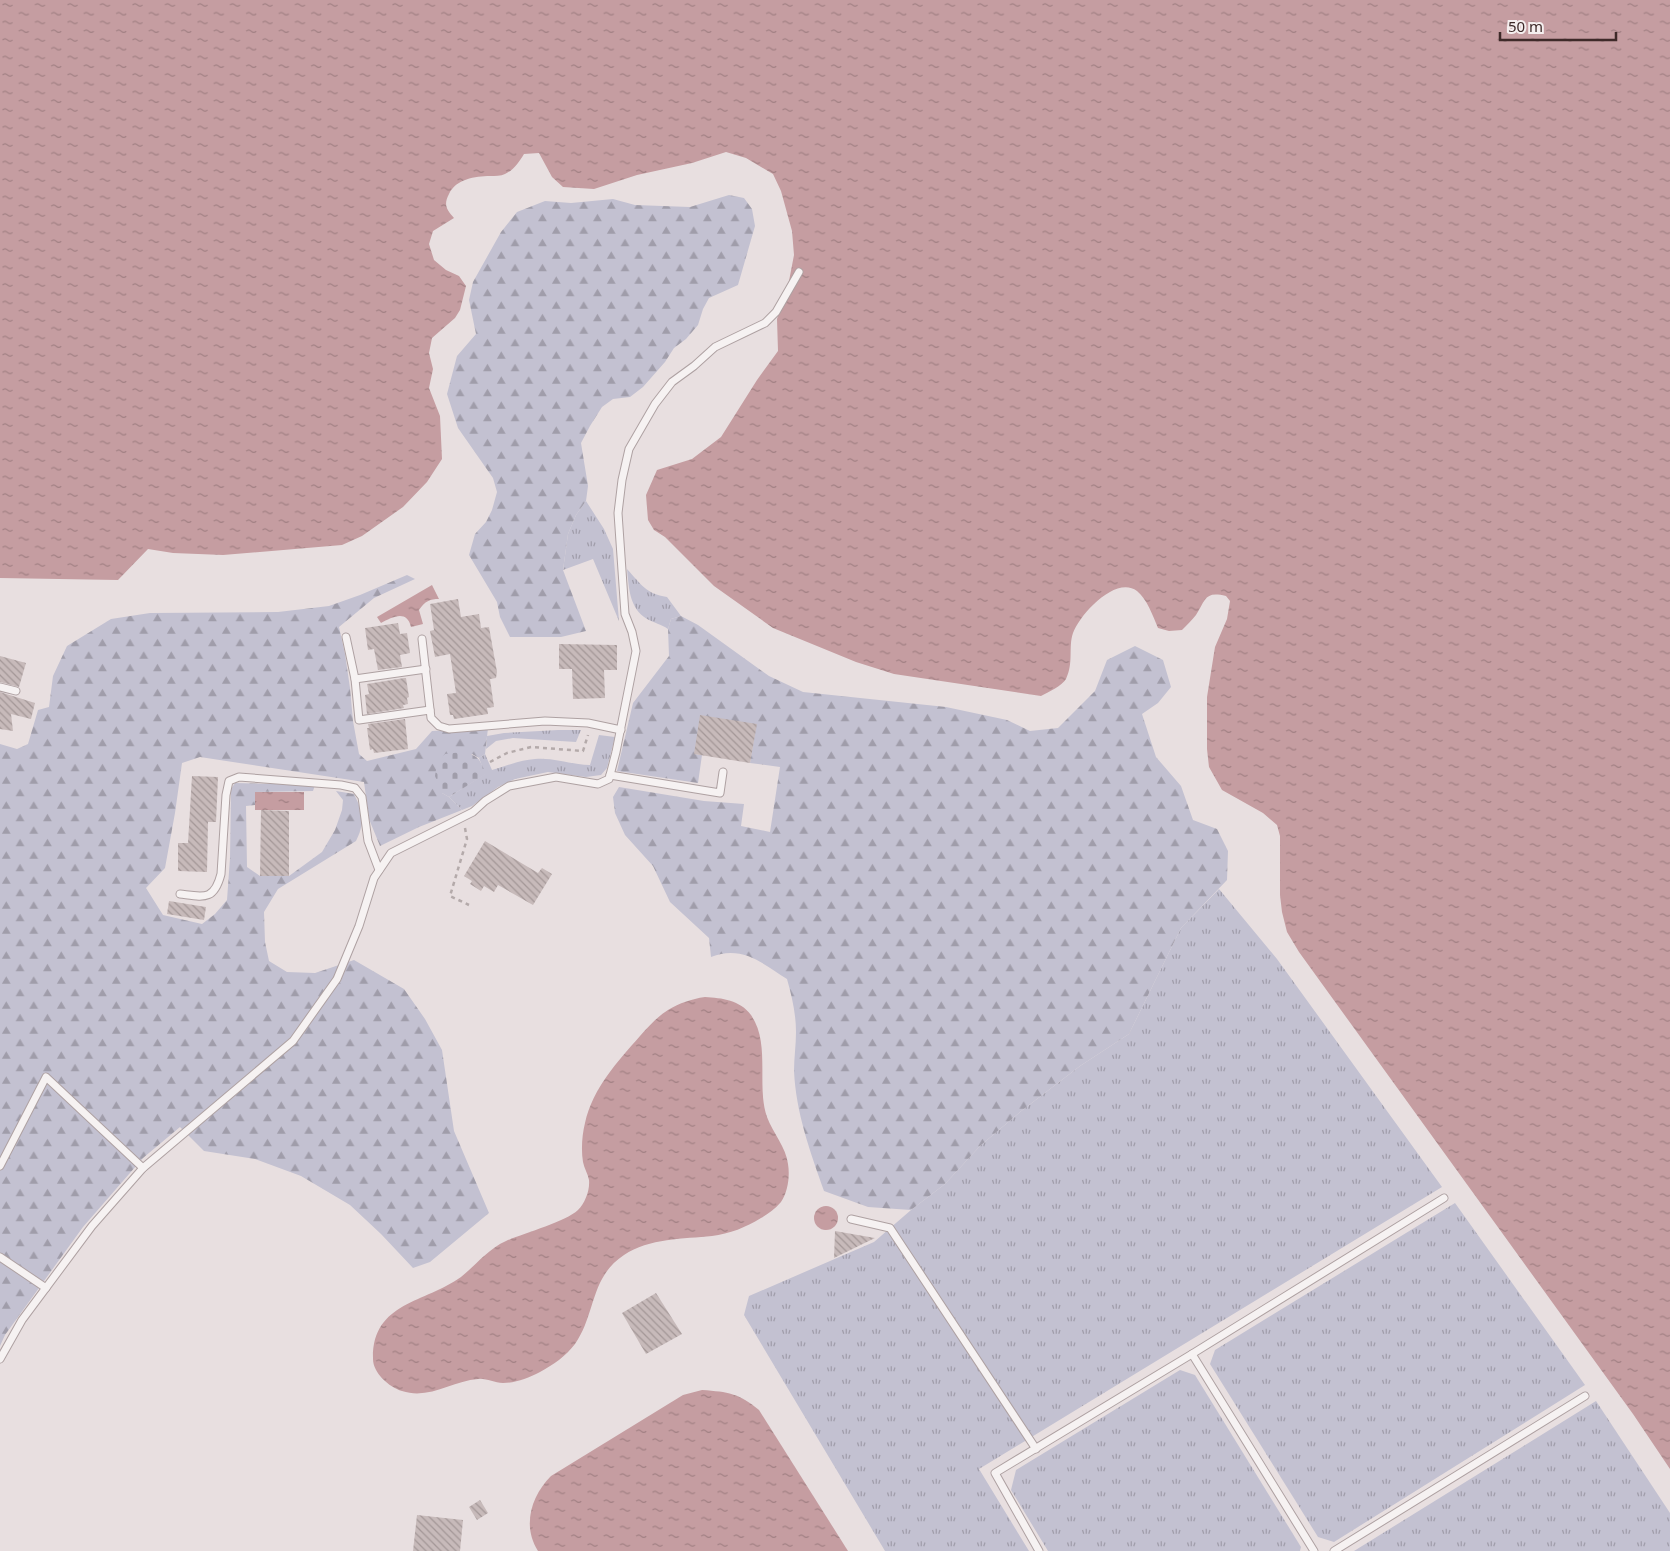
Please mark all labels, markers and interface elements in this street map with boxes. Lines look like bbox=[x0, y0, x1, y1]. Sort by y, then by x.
scale bar bbox=[1500, 10, 1616, 42]
text: 50 m bbox=[1508, 16, 1543, 36]

